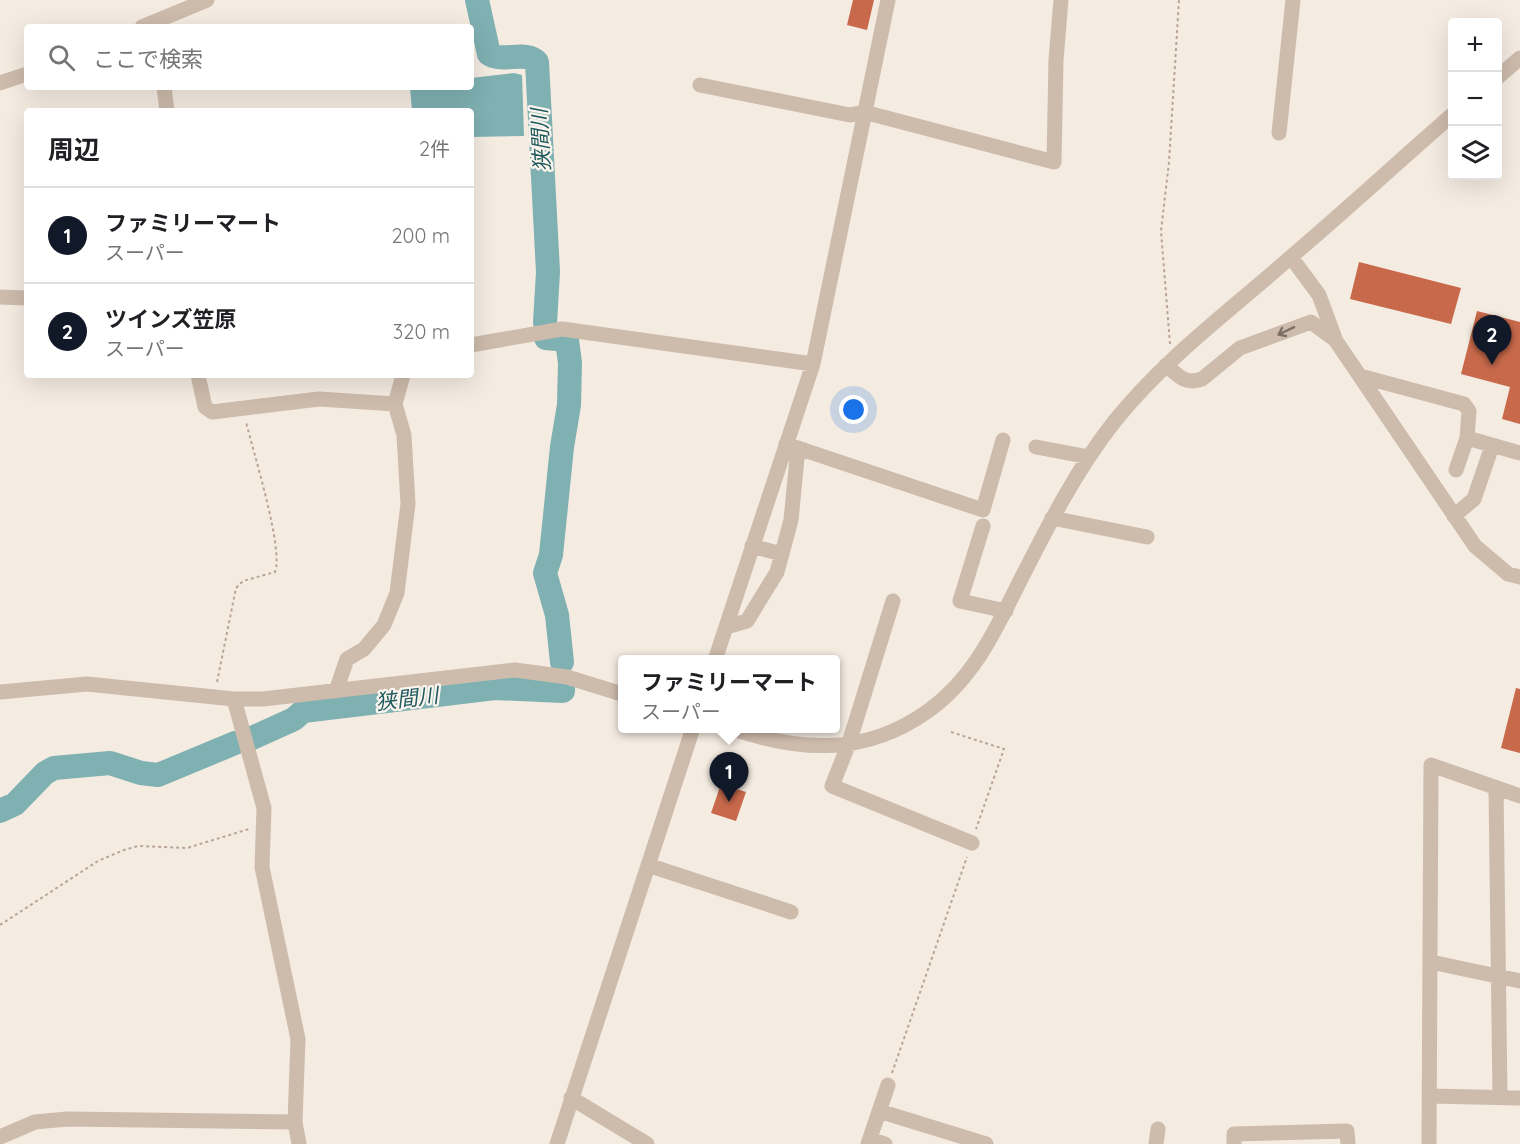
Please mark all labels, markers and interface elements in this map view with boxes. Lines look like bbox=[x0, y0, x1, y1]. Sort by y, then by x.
map controls bbox=[1448, 18, 1502, 180]
button: + bbox=[1448, 18, 1502, 72]
search box bbox=[24, 24, 474, 90]
icon: search bbox=[45, 41, 78, 74]
text: ここで検索 bbox=[93, 45, 203, 73]
button: − bbox=[1448, 72, 1502, 126]
water label: 狭間川 bbox=[525, 106, 555, 172]
button: layers bbox=[1448, 126, 1502, 180]
text: 周辺 bbox=[48, 133, 100, 166]
text: 2件 bbox=[419, 136, 450, 161]
text: ファミリーマート bbox=[105, 209, 281, 237]
text: 1 bbox=[64, 223, 71, 248]
text: 200 m bbox=[391, 223, 450, 248]
text: スーパー bbox=[105, 240, 185, 265]
text: ツインズ笠原 bbox=[105, 305, 237, 333]
pin: 2 bbox=[1472, 316, 1512, 365]
text: 2 bbox=[62, 319, 73, 344]
text: 320 m bbox=[393, 319, 450, 344]
one-way arrow bbox=[1277, 326, 1295, 338]
text: スーパー bbox=[105, 336, 185, 361]
your location bbox=[839, 395, 868, 424]
popup bbox=[618, 655, 840, 733]
text: ファミリーマート bbox=[641, 668, 817, 696]
water label: 狭間川 bbox=[374, 681, 442, 715]
text: スーパー bbox=[641, 699, 721, 724]
pin: 1 bbox=[710, 752, 748, 802]

